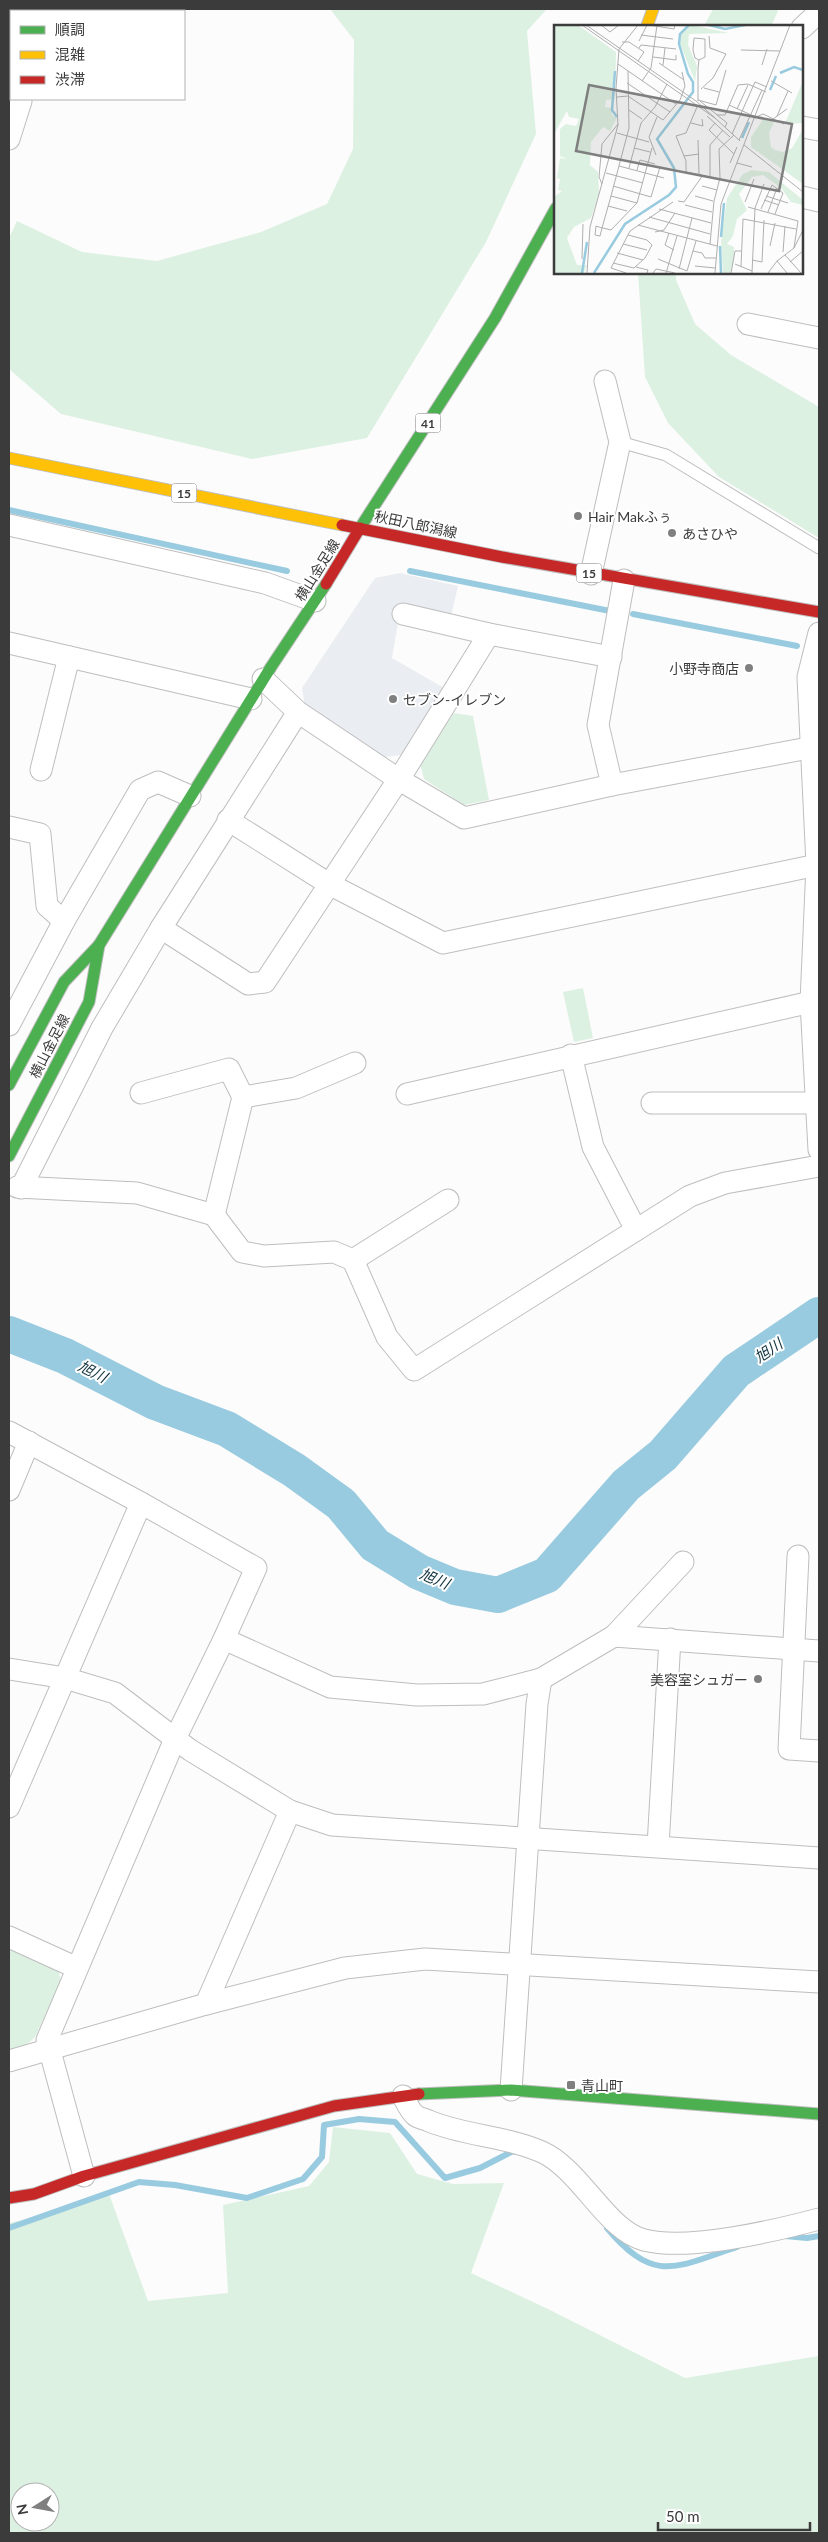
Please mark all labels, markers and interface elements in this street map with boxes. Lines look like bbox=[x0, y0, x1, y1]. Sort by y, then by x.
legend bbox=[10, 10, 185, 100]
text: 順調 bbox=[55, 20, 85, 38]
inset map bbox=[554, 25, 803, 274]
text: 混雑 bbox=[55, 45, 85, 63]
text: 渋滞 bbox=[55, 70, 85, 88]
road number: 41 bbox=[416, 413, 440, 432]
road number: 15 bbox=[172, 483, 196, 502]
street label: 秋田八郎潟線 bbox=[373, 507, 459, 541]
place label: Hair Makふぅ bbox=[588, 508, 672, 525]
marker: Hair Makふぅ bbox=[572, 510, 584, 522]
place label: あさひや bbox=[682, 525, 738, 542]
marker: あさひや bbox=[666, 527, 678, 539]
street label: 横山金足線 bbox=[291, 536, 343, 604]
road number: 15 bbox=[576, 564, 602, 582]
place label: 小野寺商店 bbox=[669, 660, 739, 677]
marker: 小野寺商店 bbox=[743, 662, 755, 674]
place label: セブン-イレブン bbox=[403, 691, 506, 708]
marker: セブン-イレブン bbox=[387, 693, 399, 705]
street label: 横山金足線 bbox=[26, 1011, 72, 1081]
water label: 旭川 bbox=[751, 1333, 787, 1366]
water label: 旭川 bbox=[76, 1356, 112, 1387]
water label: 旭川 bbox=[418, 1564, 454, 1593]
place label: 美容室シュガー bbox=[650, 1671, 748, 1688]
marker: 美容室シュガー bbox=[752, 1673, 764, 1685]
place label: 青山町 bbox=[581, 2077, 623, 2094]
marker: 青山町 bbox=[565, 2079, 577, 2091]
north arrow bbox=[10, 2482, 60, 2532]
scale bar bbox=[658, 2500, 810, 2532]
text: N bbox=[12, 2503, 31, 2516]
text: 50 m bbox=[666, 2507, 700, 2525]

